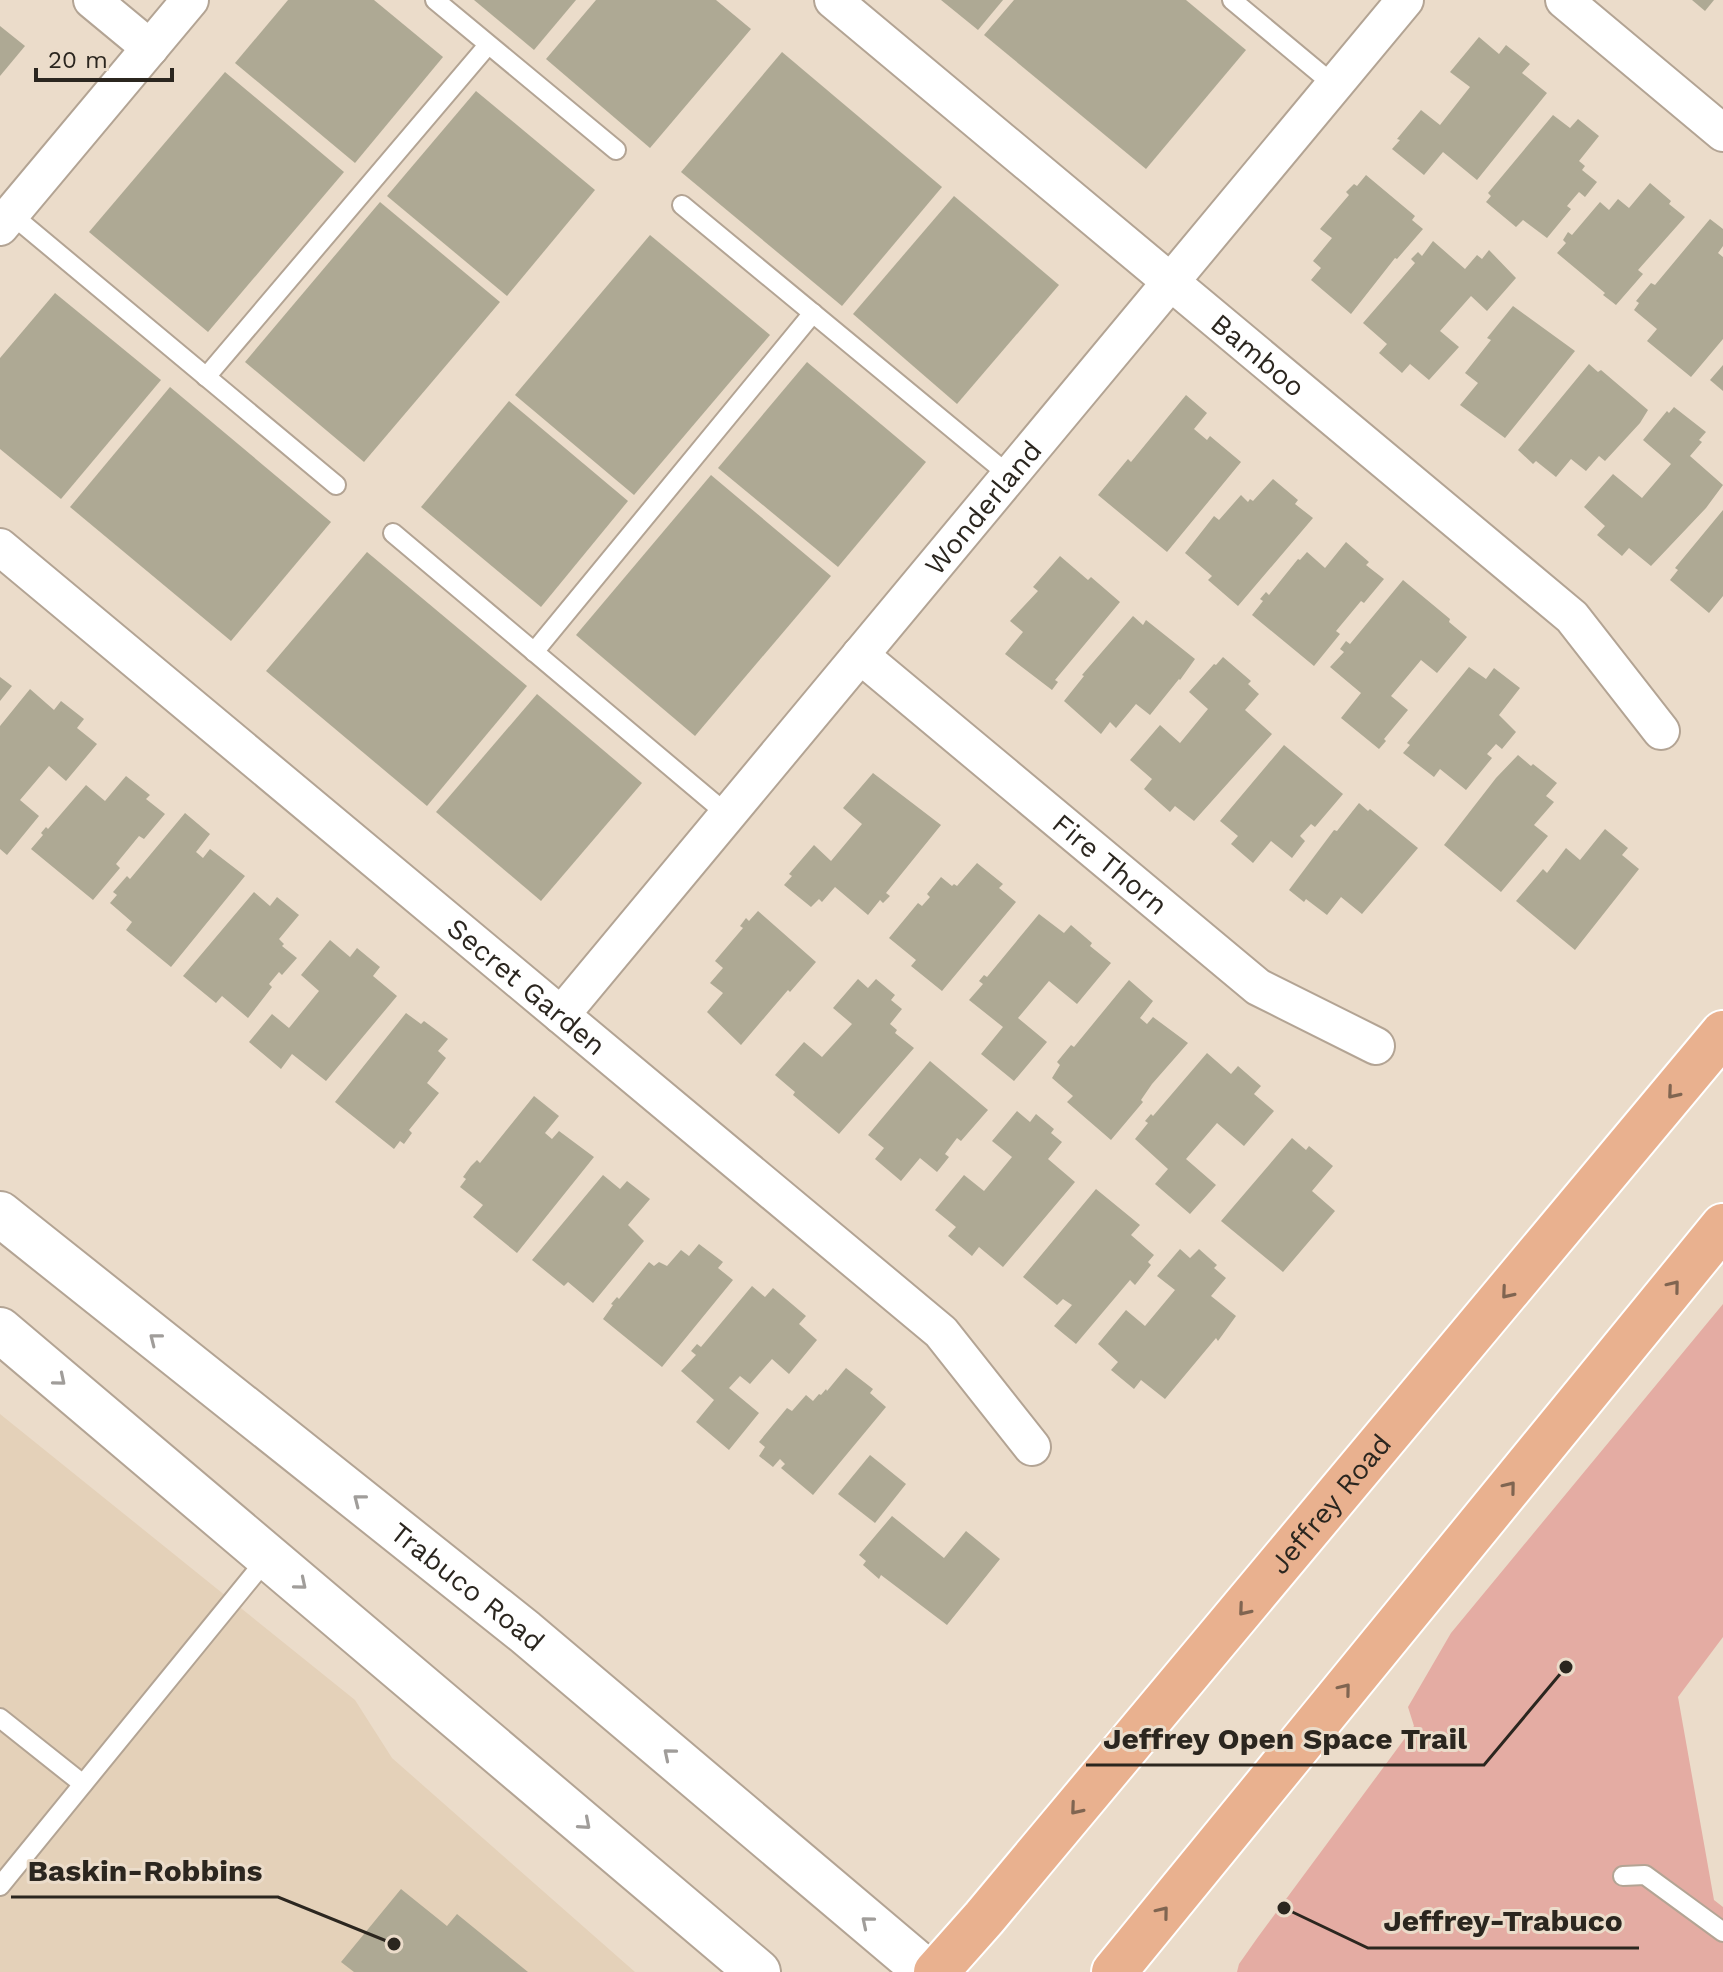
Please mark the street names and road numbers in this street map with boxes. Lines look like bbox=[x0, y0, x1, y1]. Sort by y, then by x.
street label: Bamboo bbox=[1204, 307, 1312, 404]
street label: Wonderland bbox=[918, 434, 1049, 582]
street label: Fire Thorn bbox=[1046, 807, 1174, 922]
street label: Secret Garden bbox=[441, 911, 612, 1062]
street label: Jeffrey Road bbox=[1263, 1427, 1398, 1581]
street label: Trabuco Road bbox=[384, 1516, 551, 1658]

